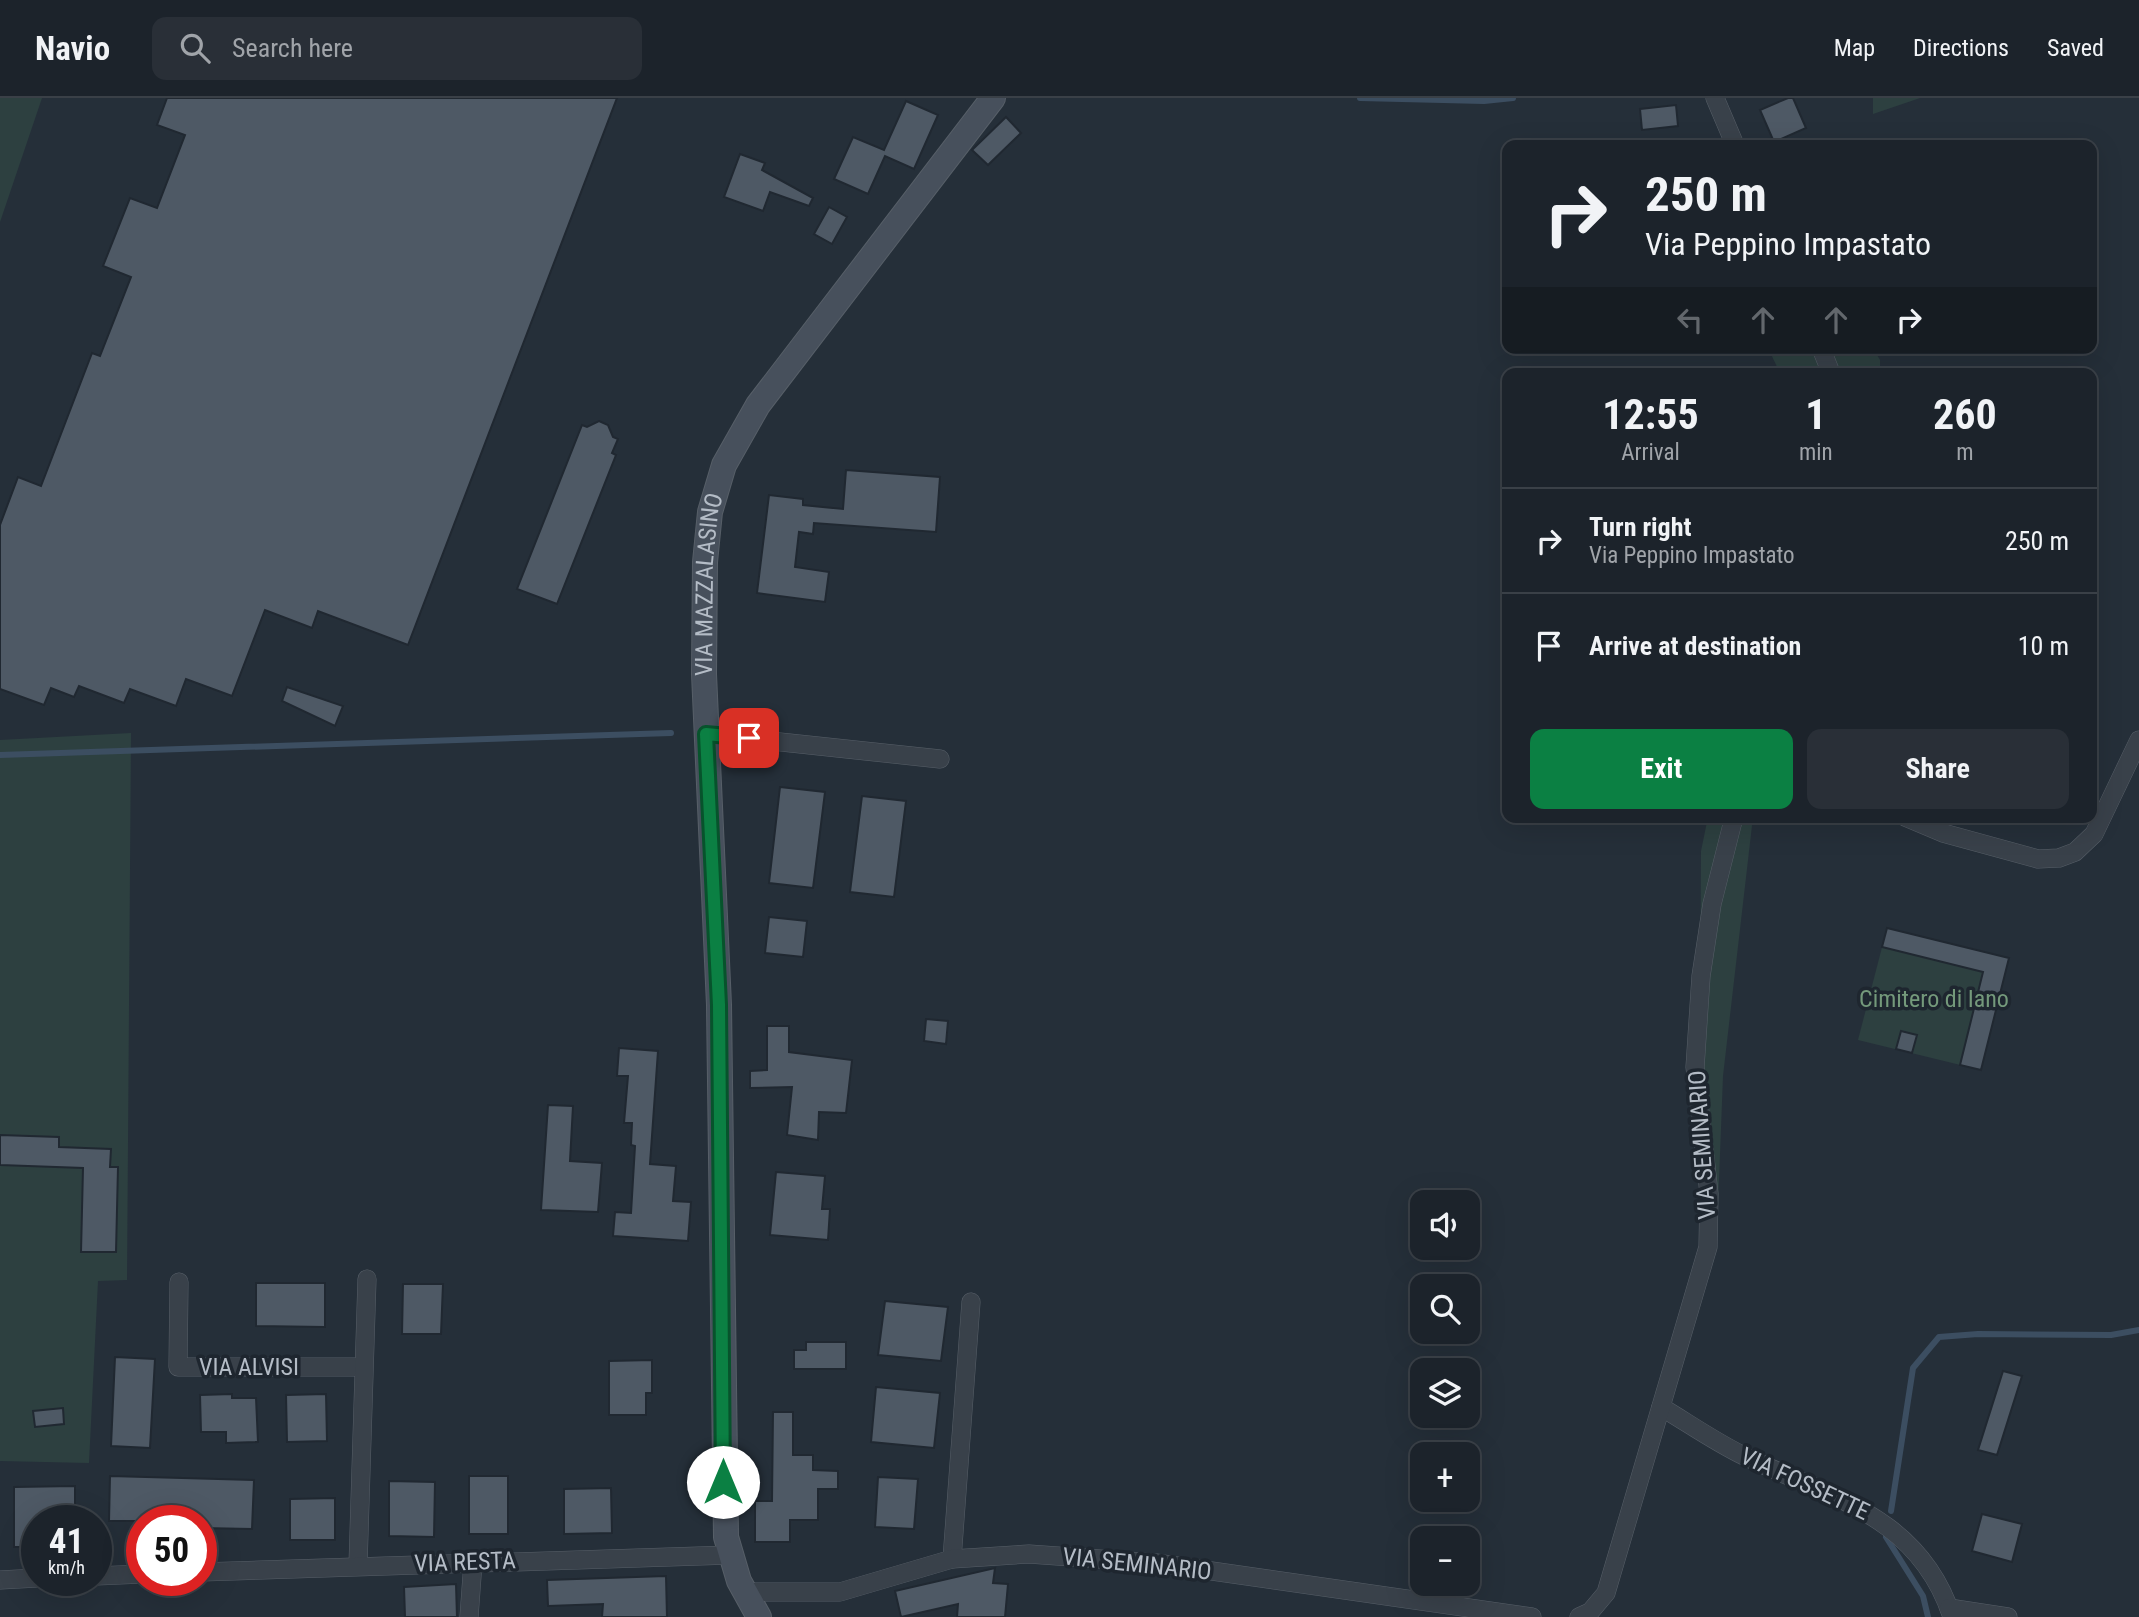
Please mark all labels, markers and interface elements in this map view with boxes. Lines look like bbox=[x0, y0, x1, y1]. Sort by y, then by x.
search box bbox=[152, 17, 642, 80]
text: Navio bbox=[35, 29, 110, 68]
icon: search bbox=[176, 29, 214, 67]
text: Search here bbox=[232, 33, 353, 63]
text: Map bbox=[1834, 34, 1875, 62]
text: Directions bbox=[1913, 34, 2009, 62]
text: Saved bbox=[2047, 34, 2104, 62]
text: 250 m bbox=[1645, 166, 1767, 223]
icon: right bbox=[1530, 168, 1621, 259]
text: Via Peppino Impastato bbox=[1645, 225, 1931, 263]
icon: left bbox=[1671, 301, 1709, 339]
icon: ahead bbox=[1744, 301, 1782, 339]
icon: ahead bbox=[1817, 301, 1855, 339]
icon: right bbox=[1890, 301, 1928, 339]
text: 12:55 bbox=[1602, 390, 1699, 439]
text: 1 bbox=[1805, 390, 1826, 439]
text: 260 bbox=[1933, 390, 1997, 439]
text: Arrival bbox=[1621, 439, 1680, 466]
text: min bbox=[1799, 439, 1833, 466]
text: m bbox=[1956, 439, 1973, 466]
street label: VIA MAZZALASINO bbox=[690, 490, 729, 676]
text: Turn right bbox=[1589, 512, 1691, 542]
icon: right bbox=[1530, 522, 1568, 560]
text: 250 m bbox=[2005, 526, 2069, 556]
text: Via Peppino Impastato bbox=[1589, 542, 1795, 569]
icon: arrive bbox=[1530, 627, 1568, 665]
text: Arrive at destination bbox=[1589, 631, 1801, 661]
text: 10 m bbox=[2018, 631, 2069, 661]
pin bbox=[719, 708, 779, 768]
icon: arrive bbox=[730, 719, 768, 757]
button: Exit bbox=[1530, 729, 1793, 809]
button: Share bbox=[1807, 729, 2069, 809]
park label: Cimitero di Iano bbox=[1859, 985, 2009, 1013]
street label: VIA SEMINARIO bbox=[1683, 1069, 1721, 1221]
map controls bbox=[1410, 1190, 1480, 1596]
button: sound bbox=[1410, 1190, 1480, 1260]
button: search bbox=[1410, 1274, 1480, 1344]
street label: VIA ALVISI bbox=[199, 1353, 299, 1381]
button: layers bbox=[1410, 1358, 1480, 1428]
button: + bbox=[1410, 1442, 1480, 1512]
street label: VIA FOSSETTE bbox=[1736, 1442, 1874, 1526]
position arrow bbox=[686, 1445, 760, 1519]
speed limit sign: 50 bbox=[126, 1505, 217, 1596]
text: 41 bbox=[49, 1521, 84, 1562]
button: − bbox=[1410, 1526, 1480, 1596]
street label: VIA SEMINARIO bbox=[1061, 1542, 1213, 1586]
street label: VIA RESTA bbox=[414, 1546, 516, 1578]
text: km/h bbox=[48, 1557, 85, 1578]

